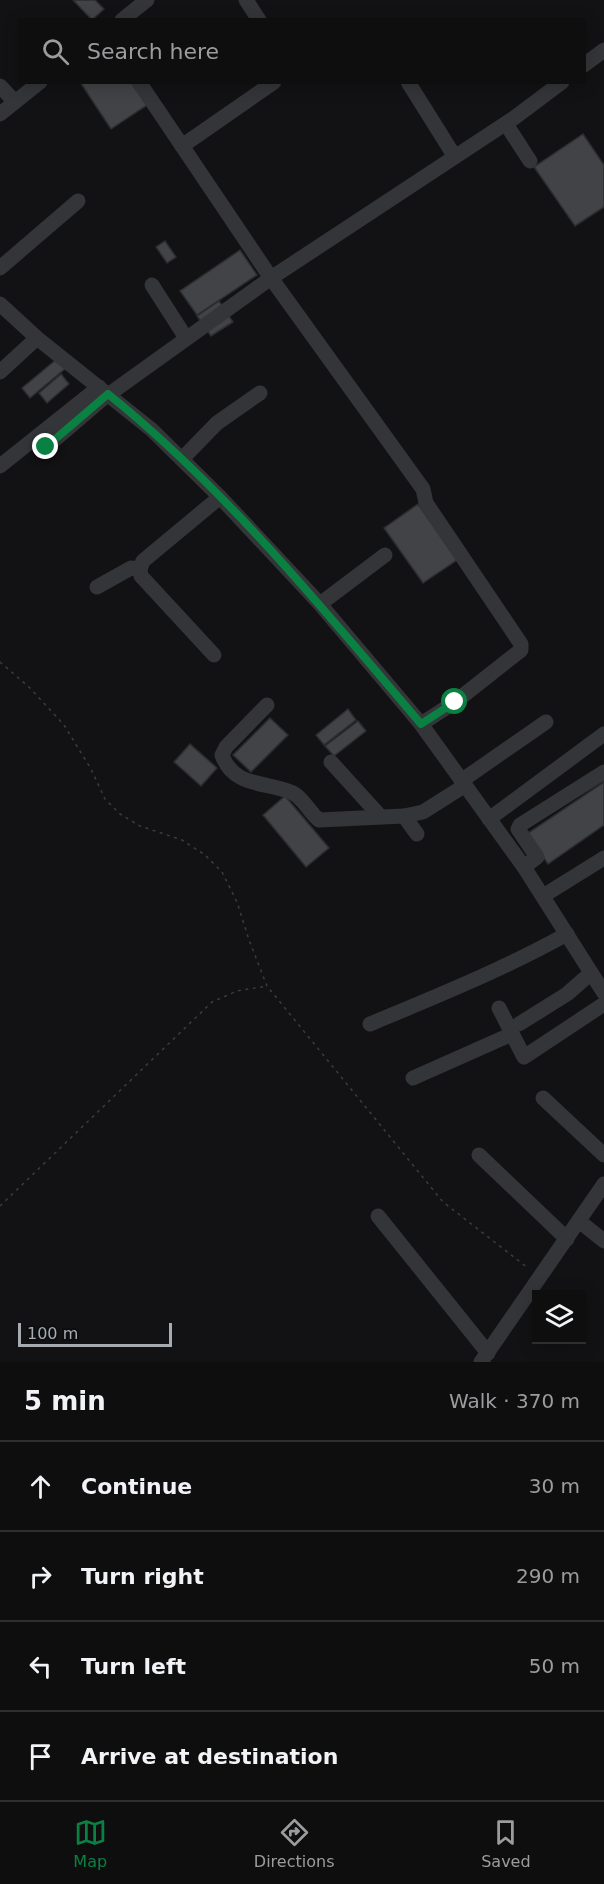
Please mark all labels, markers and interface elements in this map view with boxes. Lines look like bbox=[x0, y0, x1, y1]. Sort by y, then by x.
search box bbox=[18, 18, 586, 84]
icon: search bbox=[39, 35, 72, 68]
text: Search here bbox=[87, 39, 219, 64]
route end bbox=[32, 433, 58, 459]
route start bbox=[441, 688, 467, 714]
map controls bbox=[532, 1290, 586, 1344]
button: layers bbox=[532, 1290, 586, 1344]
scale bar bbox=[18, 1320, 172, 1348]
text: 100 m bbox=[27, 1324, 78, 1343]
text: 5 min bbox=[24, 1386, 106, 1416]
text: Walk · 370 m bbox=[449, 1389, 580, 1413]
icon: ahead bbox=[24, 1470, 57, 1503]
text: Continue bbox=[81, 1474, 192, 1499]
text: 30 m bbox=[529, 1474, 580, 1498]
icon: right bbox=[24, 1560, 57, 1593]
text: Turn right bbox=[81, 1564, 204, 1589]
text: 290 m bbox=[516, 1564, 580, 1588]
icon: left bbox=[24, 1650, 57, 1683]
text: Turn left bbox=[81, 1654, 186, 1679]
text: 50 m bbox=[529, 1654, 580, 1678]
icon: arrive bbox=[24, 1740, 57, 1773]
text: Arrive at destination bbox=[81, 1744, 338, 1769]
tab: Map bbox=[73, 1816, 107, 1871]
tab: Directions bbox=[254, 1816, 334, 1871]
tab: Saved bbox=[481, 1816, 531, 1871]

